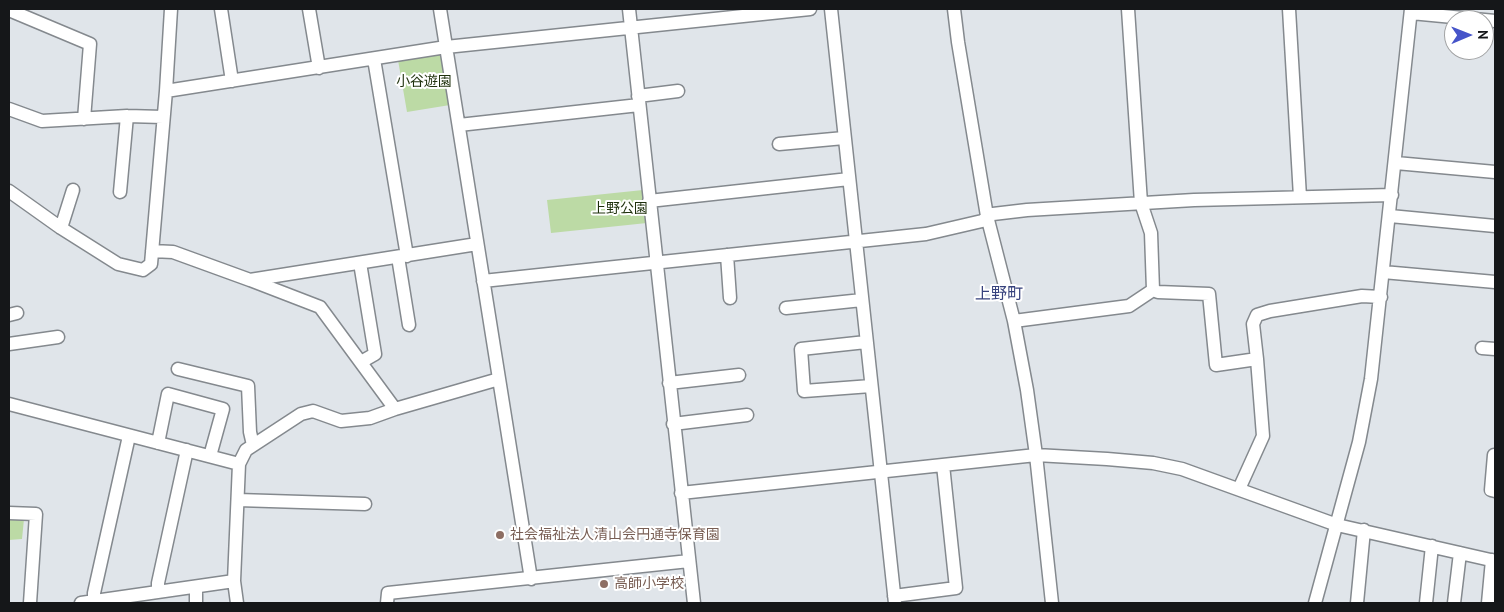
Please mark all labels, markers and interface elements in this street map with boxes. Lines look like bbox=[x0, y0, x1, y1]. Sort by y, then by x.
north arrow bbox=[1444, 10, 1494, 60]
text: N bbox=[1474, 30, 1492, 40]
park label: 小谷遊園 bbox=[396, 74, 452, 90]
park label: 上野公園 bbox=[592, 201, 648, 217]
district label: 上野町 bbox=[975, 284, 1023, 304]
place label: 社会福祉法人清山会円通寺保育園 bbox=[510, 527, 720, 543]
marker: 社会福祉法人清山会円通寺保育園 bbox=[494, 529, 506, 541]
place label: 高師小学校 bbox=[614, 576, 684, 592]
marker: 高師小学校 bbox=[598, 578, 610, 590]

